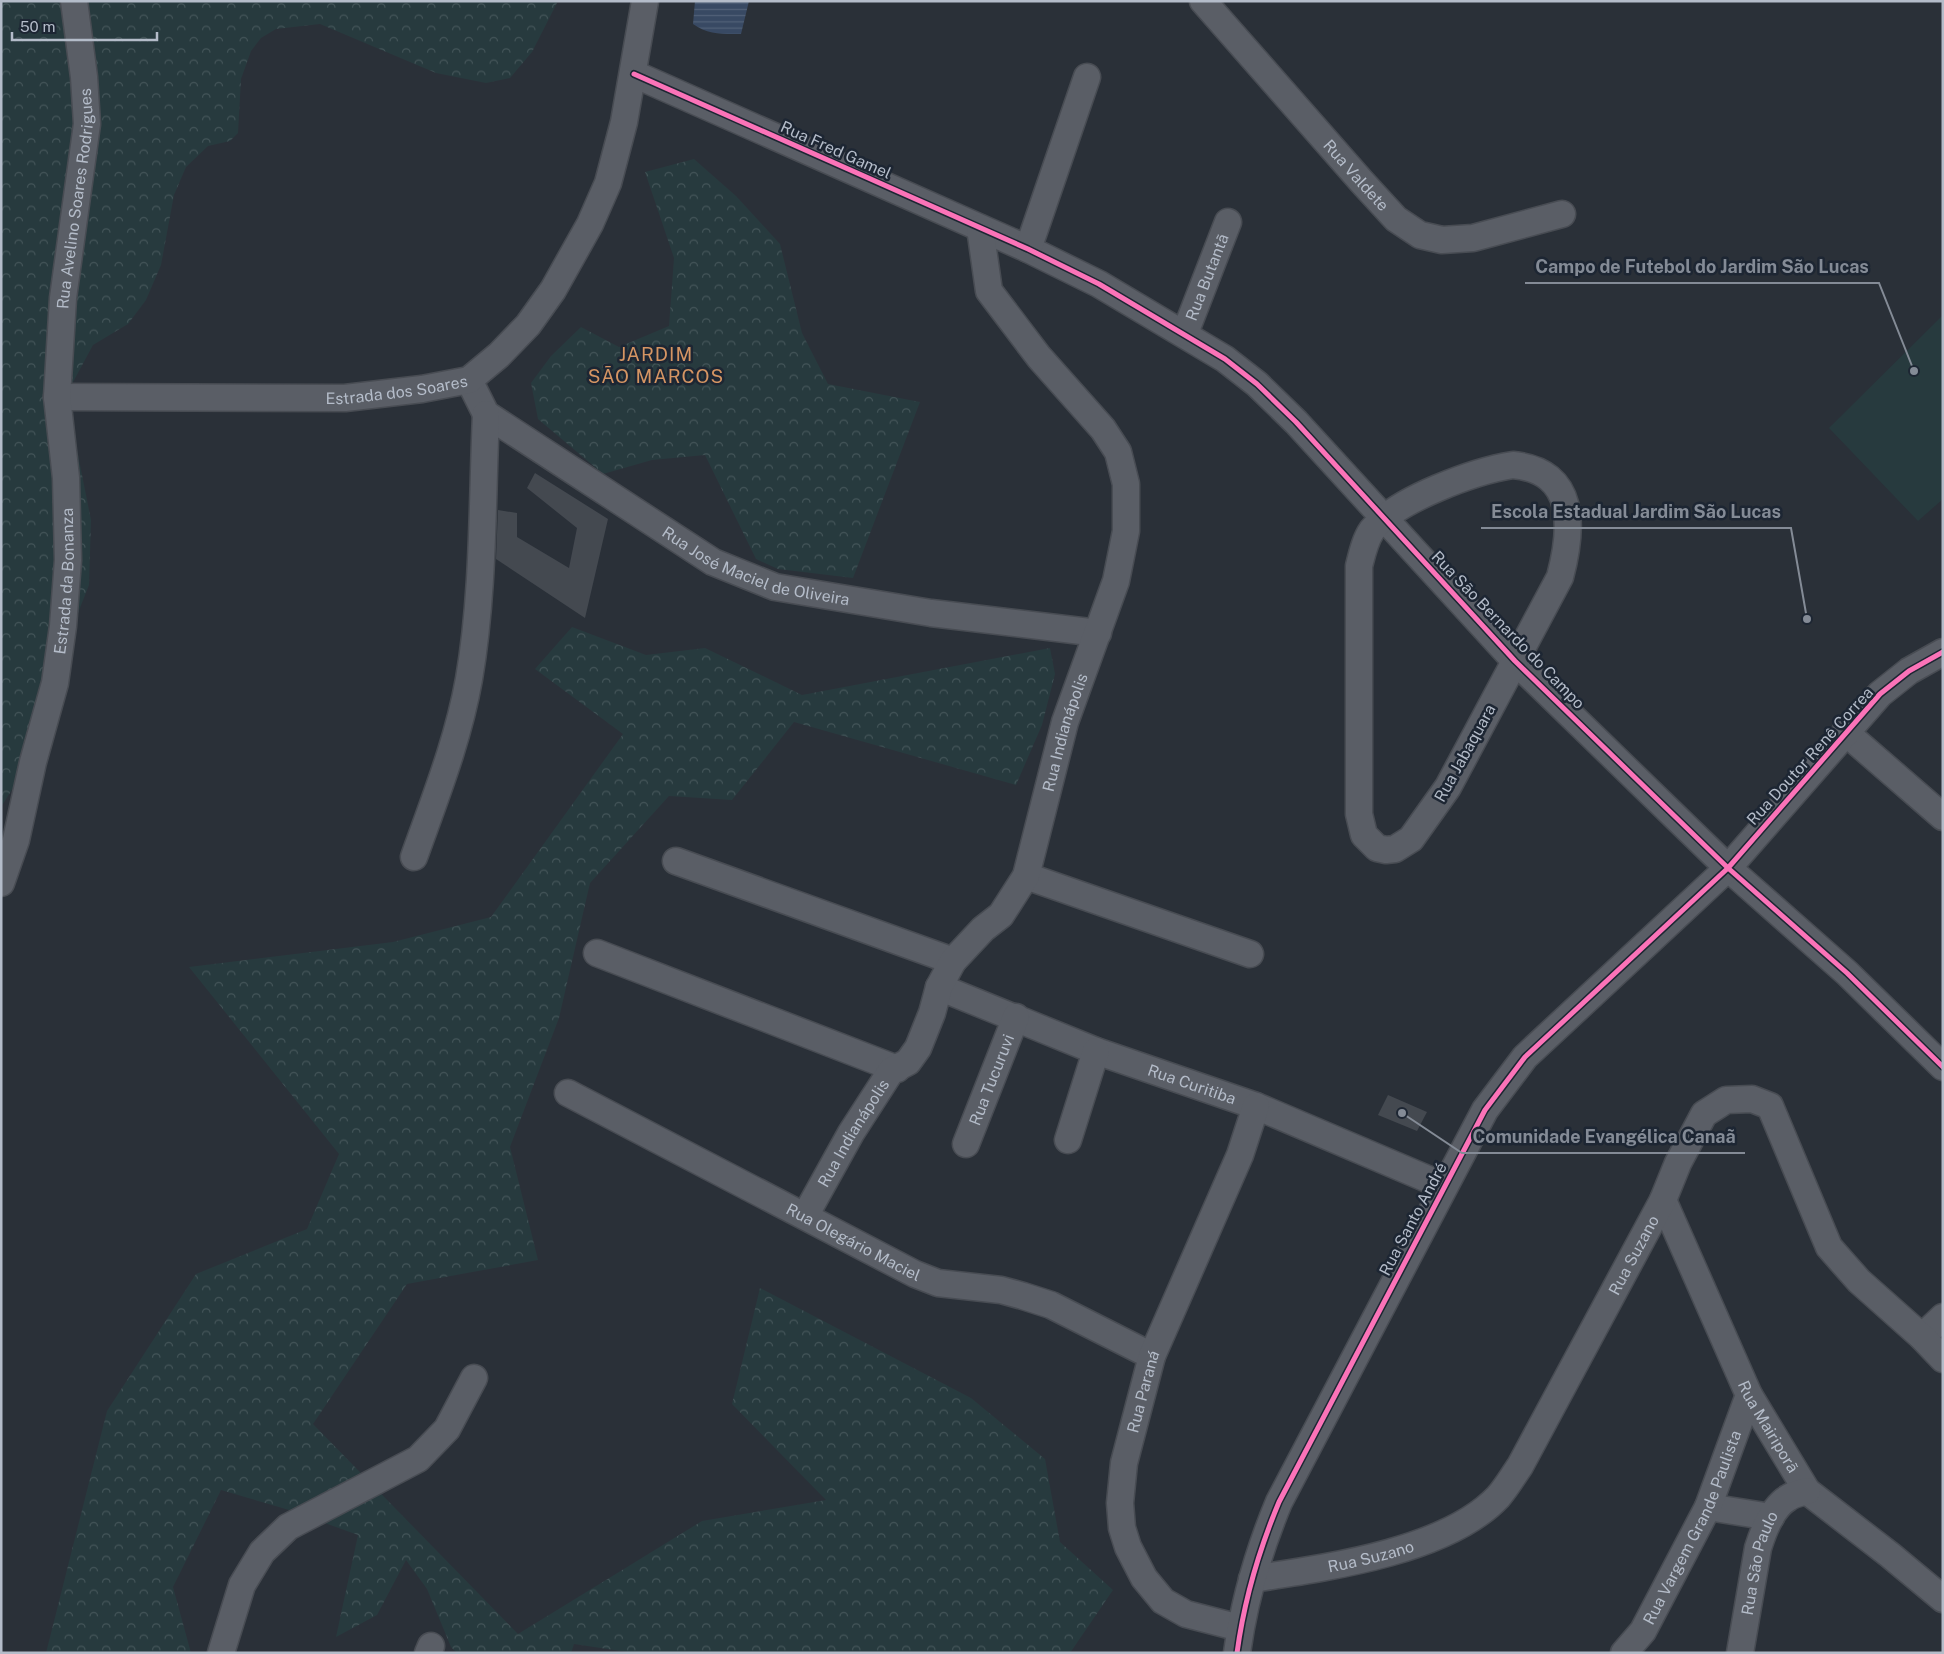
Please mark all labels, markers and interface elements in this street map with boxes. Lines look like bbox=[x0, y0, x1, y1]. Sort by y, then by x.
scale bar bbox=[12, 10, 158, 42]
text: 50 m bbox=[20, 18, 55, 35]
street label: Rua Avelino Soares Rodrigues bbox=[53, 88, 97, 310]
street label: Rua Fred Gamel bbox=[778, 117, 894, 183]
street label: Rua Valdete bbox=[1320, 136, 1393, 215]
street label: Rua Butantã bbox=[1181, 231, 1232, 323]
callout: Campo de Futebol do Jardim São Lucas bbox=[1525, 250, 1879, 283]
text: Campo de Futebol do Jardim São Lucas bbox=[1535, 256, 1869, 277]
district label: JARDIM SÃO MARCOS bbox=[588, 343, 724, 387]
street label: Estrada dos Soares bbox=[325, 371, 469, 408]
callout: Escola Estadual Jardim São Lucas bbox=[1481, 495, 1791, 528]
text: Escola Estadual Jardim São Lucas bbox=[1491, 501, 1781, 522]
street label: Estrada da Bonanza bbox=[50, 507, 78, 655]
street label: Rua José Maciel de Oliveira bbox=[659, 522, 851, 609]
street label: Rua São Bernardo do Campo bbox=[1428, 547, 1588, 713]
street label: Rua Indianápolis bbox=[1038, 671, 1091, 794]
street label: Rua Doutor Renê Correa bbox=[1743, 683, 1877, 829]
street label: Rua Jabaquara bbox=[1430, 701, 1500, 805]
street label: Rua Tucuruvi bbox=[965, 1031, 1018, 1128]
street label: Rua Curitiba bbox=[1145, 1060, 1239, 1108]
street label: Rua Indianápolis bbox=[814, 1075, 893, 1190]
callout: Comunidade Evangélica Canaã bbox=[1462, 1120, 1745, 1153]
text: Comunidade Evangélica Canaã bbox=[1472, 1126, 1736, 1147]
street label: Rua Santo André bbox=[1375, 1159, 1451, 1279]
street label: Rua Olegário Maciel bbox=[783, 1199, 923, 1285]
street label: Rua Suzano bbox=[1604, 1212, 1663, 1298]
street label: Rua Paraná bbox=[1123, 1347, 1163, 1435]
street label: Rua Mairiporã bbox=[1734, 1378, 1803, 1476]
street label: Rua Vargem Grande Paulista bbox=[1639, 1428, 1745, 1628]
street label: Rua São Paulo bbox=[1737, 1507, 1782, 1617]
street label: Rua Suzano bbox=[1326, 1536, 1416, 1576]

